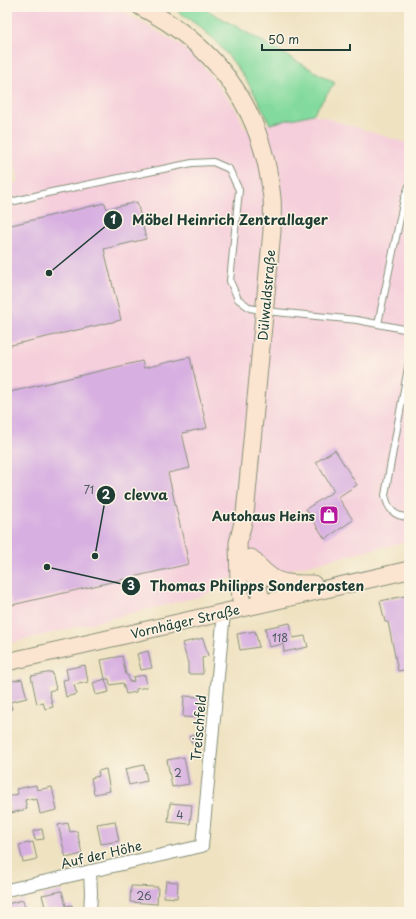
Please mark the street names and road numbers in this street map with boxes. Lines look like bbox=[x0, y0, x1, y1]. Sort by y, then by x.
street label: Dülwaldstraße bbox=[253, 249, 279, 341]
street label: Vornhäger Straße bbox=[129, 599, 241, 643]
street label: Treischfeld bbox=[186, 694, 210, 762]
street label: Auf der Höhe bbox=[59, 835, 144, 873]

